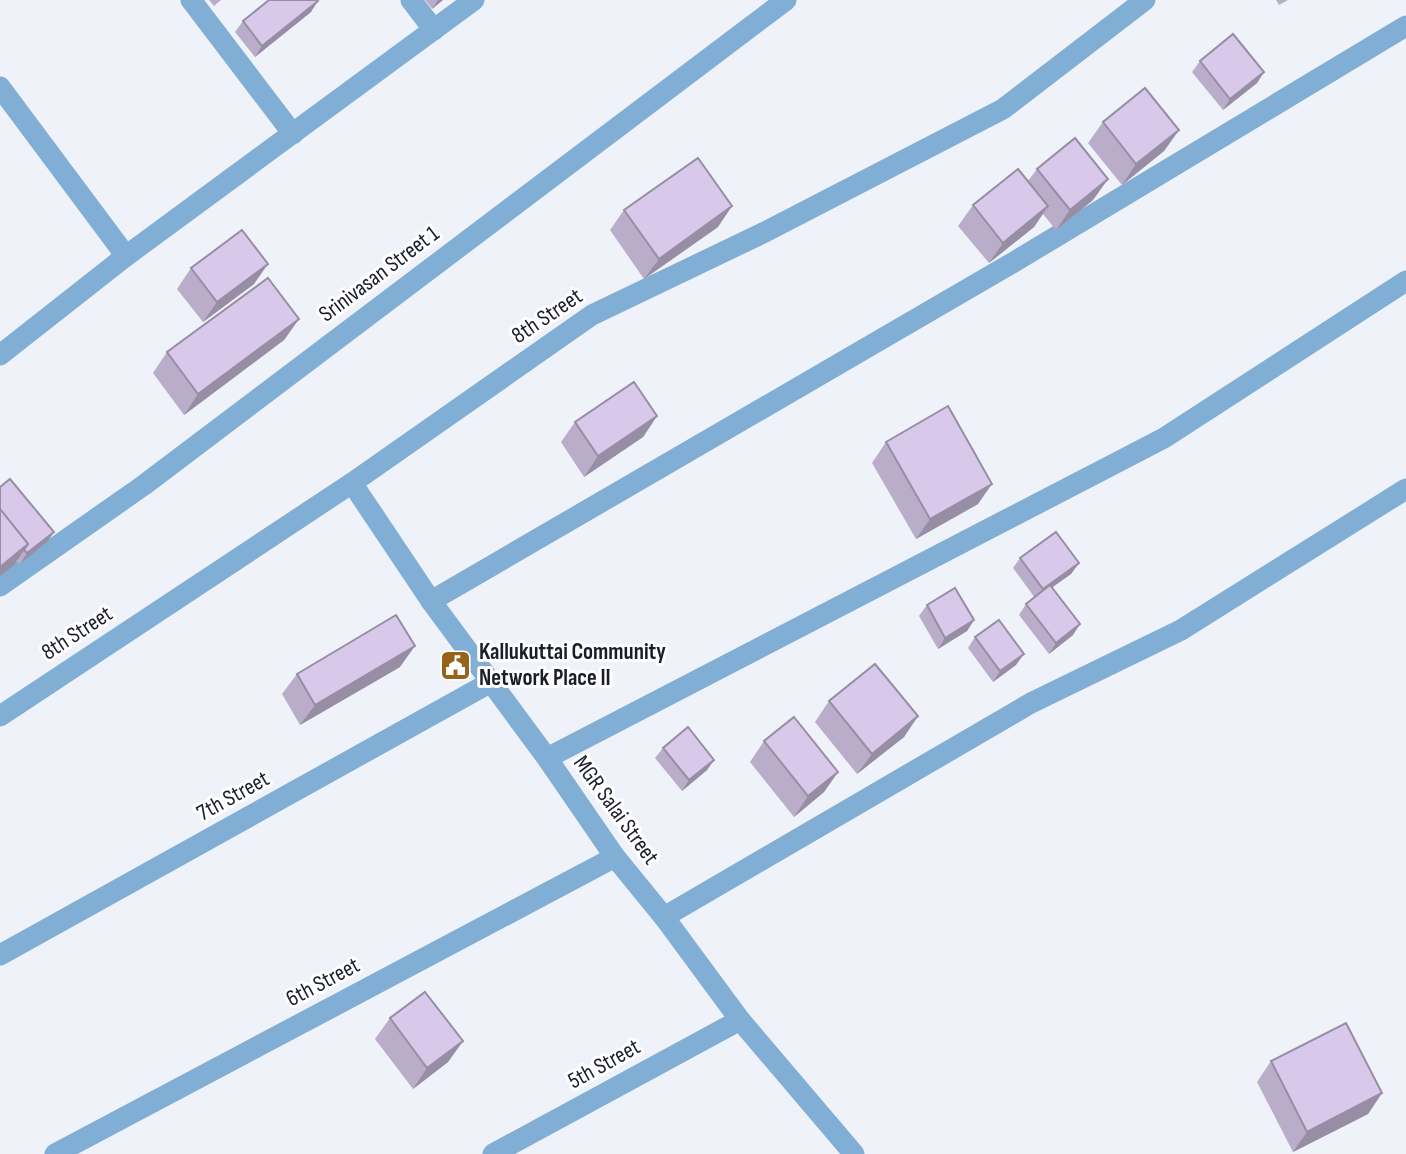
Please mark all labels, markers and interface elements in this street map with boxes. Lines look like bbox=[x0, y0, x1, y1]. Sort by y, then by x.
street label: Srinivasan Street 1 bbox=[313, 220, 445, 328]
street label: 8th Street bbox=[506, 282, 588, 350]
street label: 8th Street bbox=[36, 600, 118, 666]
place label: Kallukuttai Community Network Place II bbox=[479, 638, 666, 692]
public building icon: Kallukuttai Community Network Place II bbox=[439, 648, 473, 682]
street label: MGR Salai Street bbox=[567, 750, 665, 870]
street label: 7th Street bbox=[192, 765, 274, 827]
street label: 6th Street bbox=[281, 951, 365, 1013]
street label: 5th Street bbox=[563, 1033, 645, 1095]

